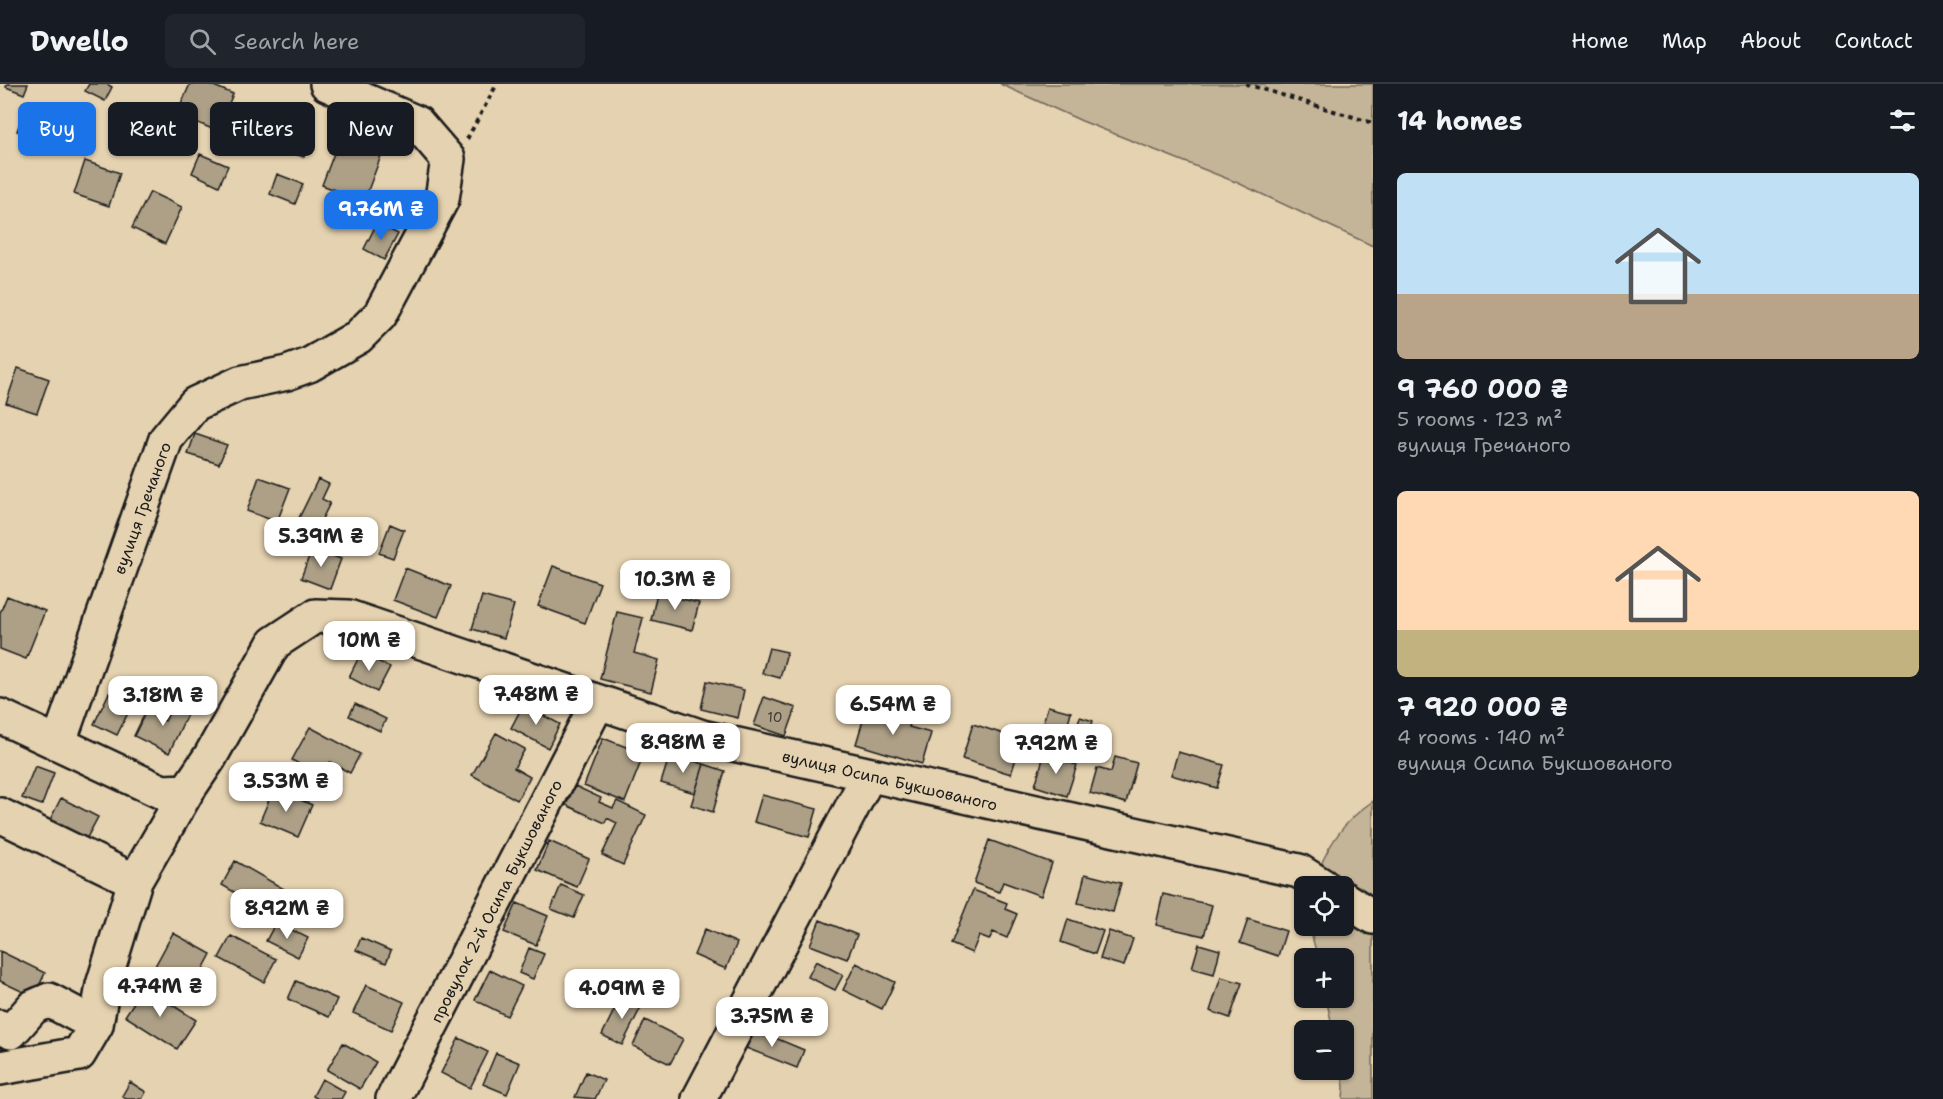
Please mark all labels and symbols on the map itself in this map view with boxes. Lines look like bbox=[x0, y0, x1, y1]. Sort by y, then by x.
pin: 9.76M ₴ bbox=[326, 190, 436, 241]
street label: вулиця Гречаного bbox=[109, 439, 176, 577]
pin: 5.39M ₴ bbox=[266, 517, 376, 568]
pin: 10.3M ₴ bbox=[620, 560, 730, 611]
pin: 10M ₴ bbox=[327, 621, 411, 672]
pin: 7.48M ₴ bbox=[481, 675, 591, 726]
pin: 3.18M ₴ bbox=[108, 676, 218, 727]
pin: 6.54M ₴ bbox=[838, 685, 948, 736]
house number: 10 bbox=[767, 708, 783, 726]
pin: 8.98M ₴ bbox=[628, 723, 738, 774]
pin: 7.92M ₴ bbox=[1001, 724, 1111, 775]
street label: вулиця Осипа Букшованого bbox=[780, 745, 1000, 816]
pin: 3.53M ₴ bbox=[231, 762, 341, 813]
street label: провулок 2-й Осипа Букшованого bbox=[426, 776, 567, 1026]
pin: 8.92M ₴ bbox=[232, 889, 342, 940]
pin: 4.74M ₴ bbox=[105, 967, 215, 1018]
pin: 4.09M ₴ bbox=[567, 969, 677, 1020]
pin: 3.75M ₴ bbox=[717, 997, 827, 1048]

